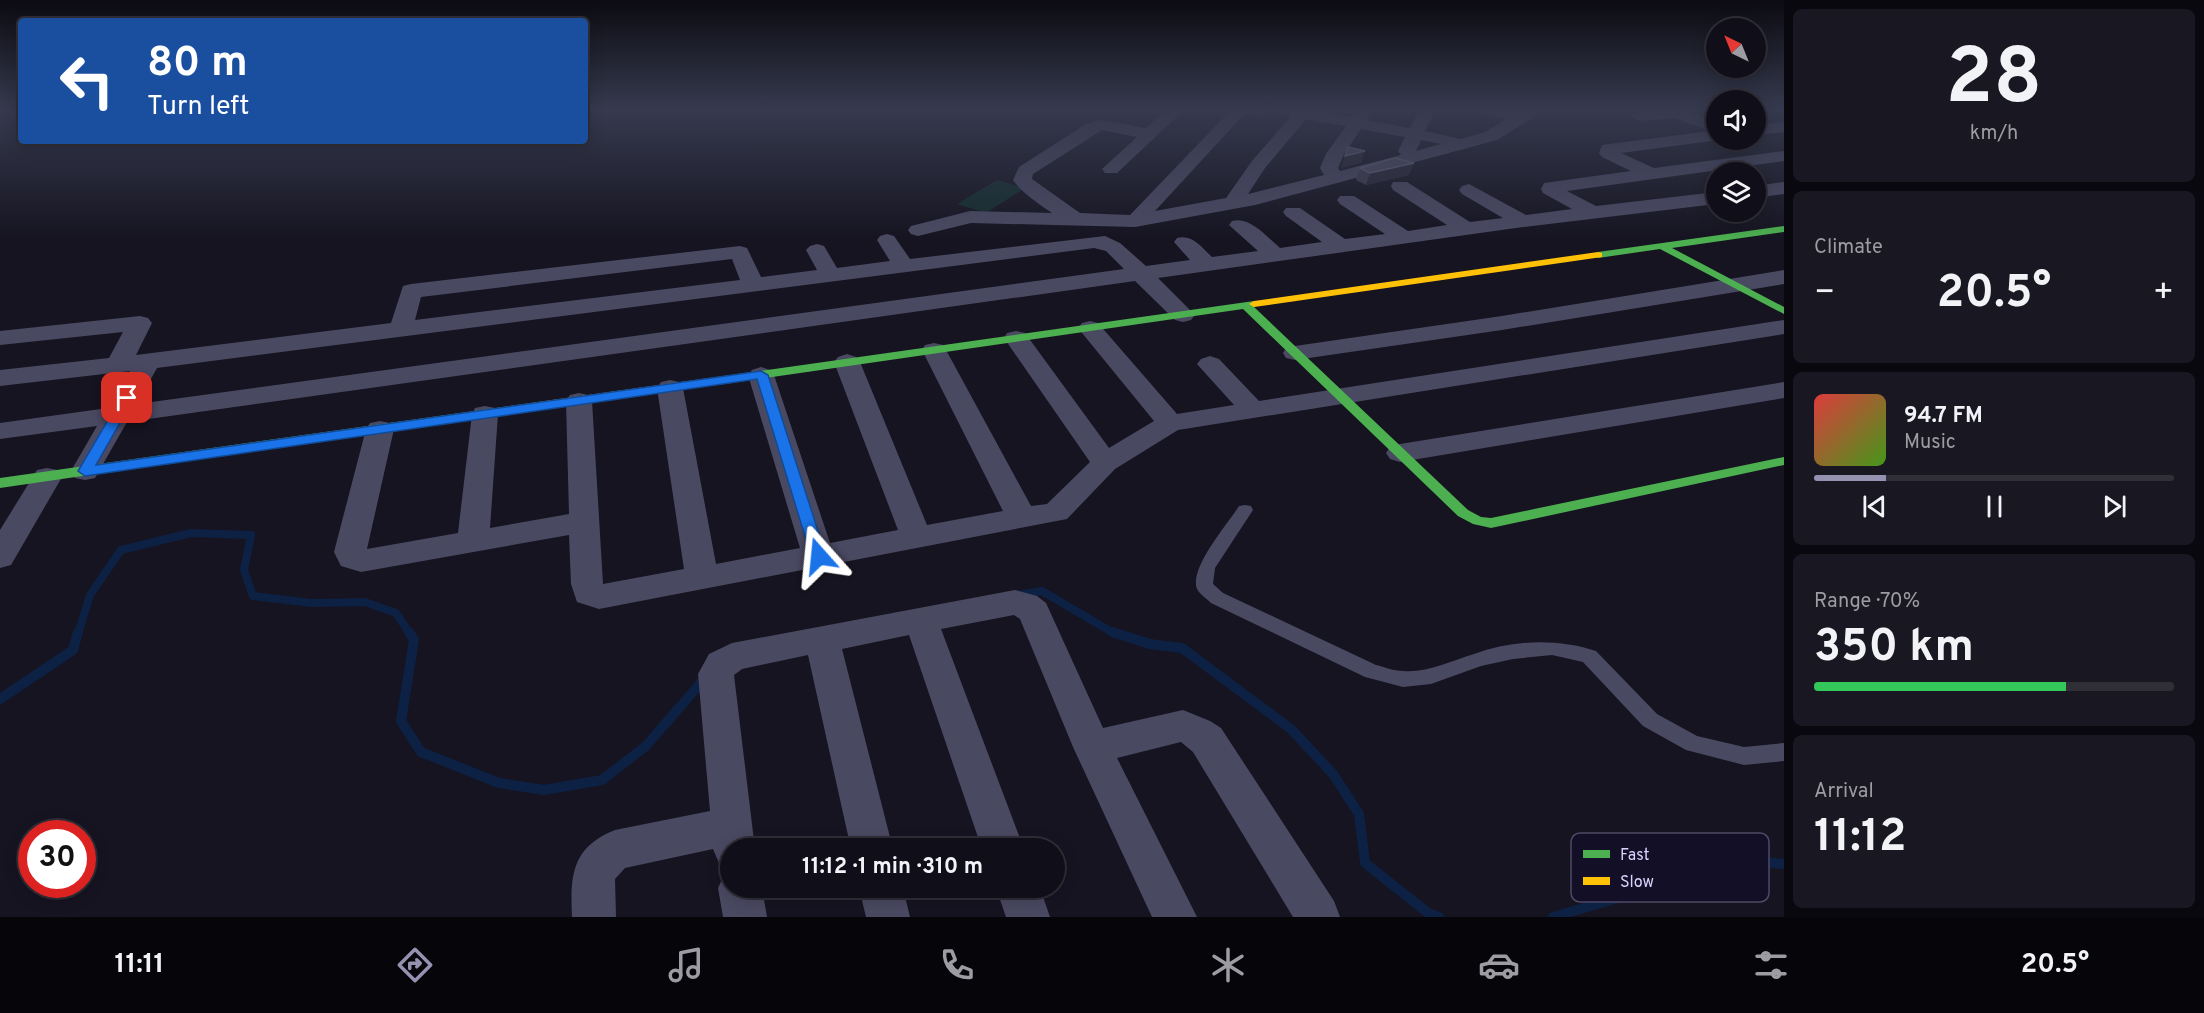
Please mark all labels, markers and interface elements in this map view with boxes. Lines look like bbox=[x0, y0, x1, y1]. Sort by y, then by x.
north arrow bbox=[1706, 18, 1766, 78]
map controls bbox=[1706, 18, 1766, 222]
text: 28 bbox=[1946, 32, 2042, 131]
text: 80 m bbox=[147, 38, 248, 91]
icon: left bbox=[48, 42, 126, 120]
text: Turn left bbox=[147, 90, 249, 124]
button: sound bbox=[1706, 90, 1766, 150]
text: km/h bbox=[1970, 121, 2018, 147]
button: layers bbox=[1706, 162, 1766, 222]
text: Climate bbox=[1814, 235, 1883, 261]
text: 20.5° bbox=[1937, 266, 2051, 323]
text: − bbox=[1814, 273, 1835, 315]
text: + bbox=[2153, 273, 2174, 315]
pin bbox=[101, 372, 152, 423]
icon: arrive bbox=[110, 381, 143, 414]
text: 94.7 FM bbox=[1904, 403, 1983, 430]
text: Music bbox=[1904, 430, 1956, 456]
icon: previous bbox=[1858, 490, 1891, 523]
icon: pause bbox=[1978, 490, 2011, 523]
icon: next bbox=[2098, 490, 2131, 523]
position arrow bbox=[787, 524, 851, 588]
text: Range · 70% bbox=[1814, 589, 1920, 615]
text: 350 km bbox=[1814, 620, 1974, 677]
text: Arrival bbox=[1814, 779, 1874, 805]
text: 11:12 bbox=[1814, 810, 1906, 867]
speed limit sign: 30 bbox=[18, 820, 96, 898]
legend bbox=[1571, 833, 1769, 902]
text: Fast bbox=[1620, 846, 1650, 866]
text: 11:12 · 1 min · 310 m bbox=[802, 854, 983, 881]
text: Slow bbox=[1620, 873, 1654, 893]
icon: directions bbox=[394, 944, 436, 986]
icon: music bbox=[665, 944, 707, 986]
icon: phone bbox=[936, 944, 978, 986]
icon: climate bbox=[1207, 944, 1249, 986]
icon: car bbox=[1478, 944, 1520, 986]
icon: filters bbox=[1750, 944, 1792, 986]
text: 11:11 bbox=[115, 948, 164, 982]
text: 20.5° bbox=[2021, 948, 2089, 982]

